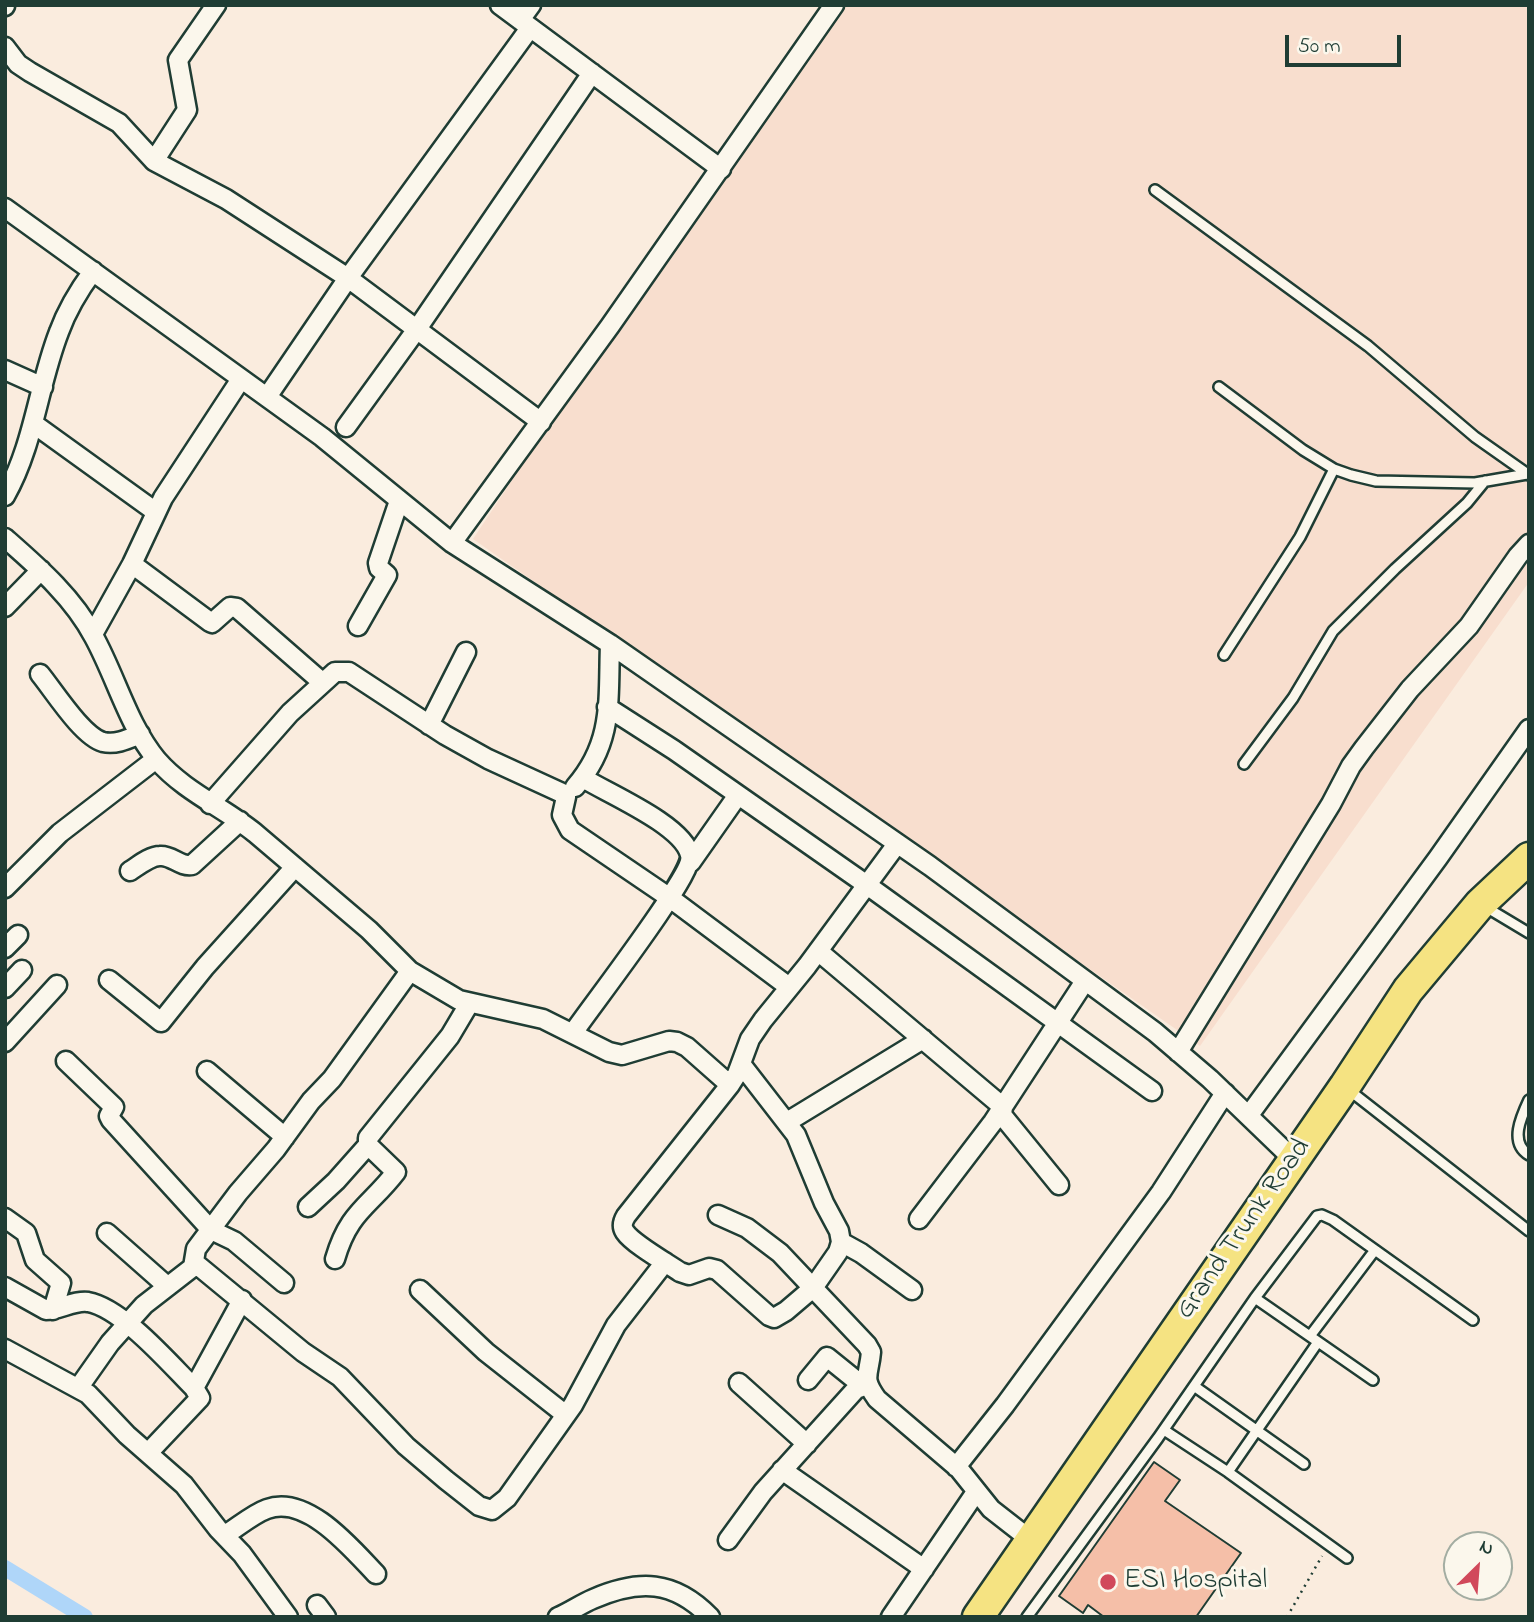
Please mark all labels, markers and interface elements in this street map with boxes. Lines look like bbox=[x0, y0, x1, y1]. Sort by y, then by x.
scale bar bbox=[1289, 21, 1404, 65]
text: 50 m bbox=[1298, 32, 1341, 62]
street label: Grand Trunk Road bbox=[1170, 1133, 1320, 1327]
north arrow bbox=[1443, 1531, 1513, 1601]
text: N bbox=[1475, 1533, 1498, 1563]
place label: ESI Hospital bbox=[1124, 1565, 1267, 1599]
marker: ESI Hospital bbox=[1098, 1572, 1118, 1592]

